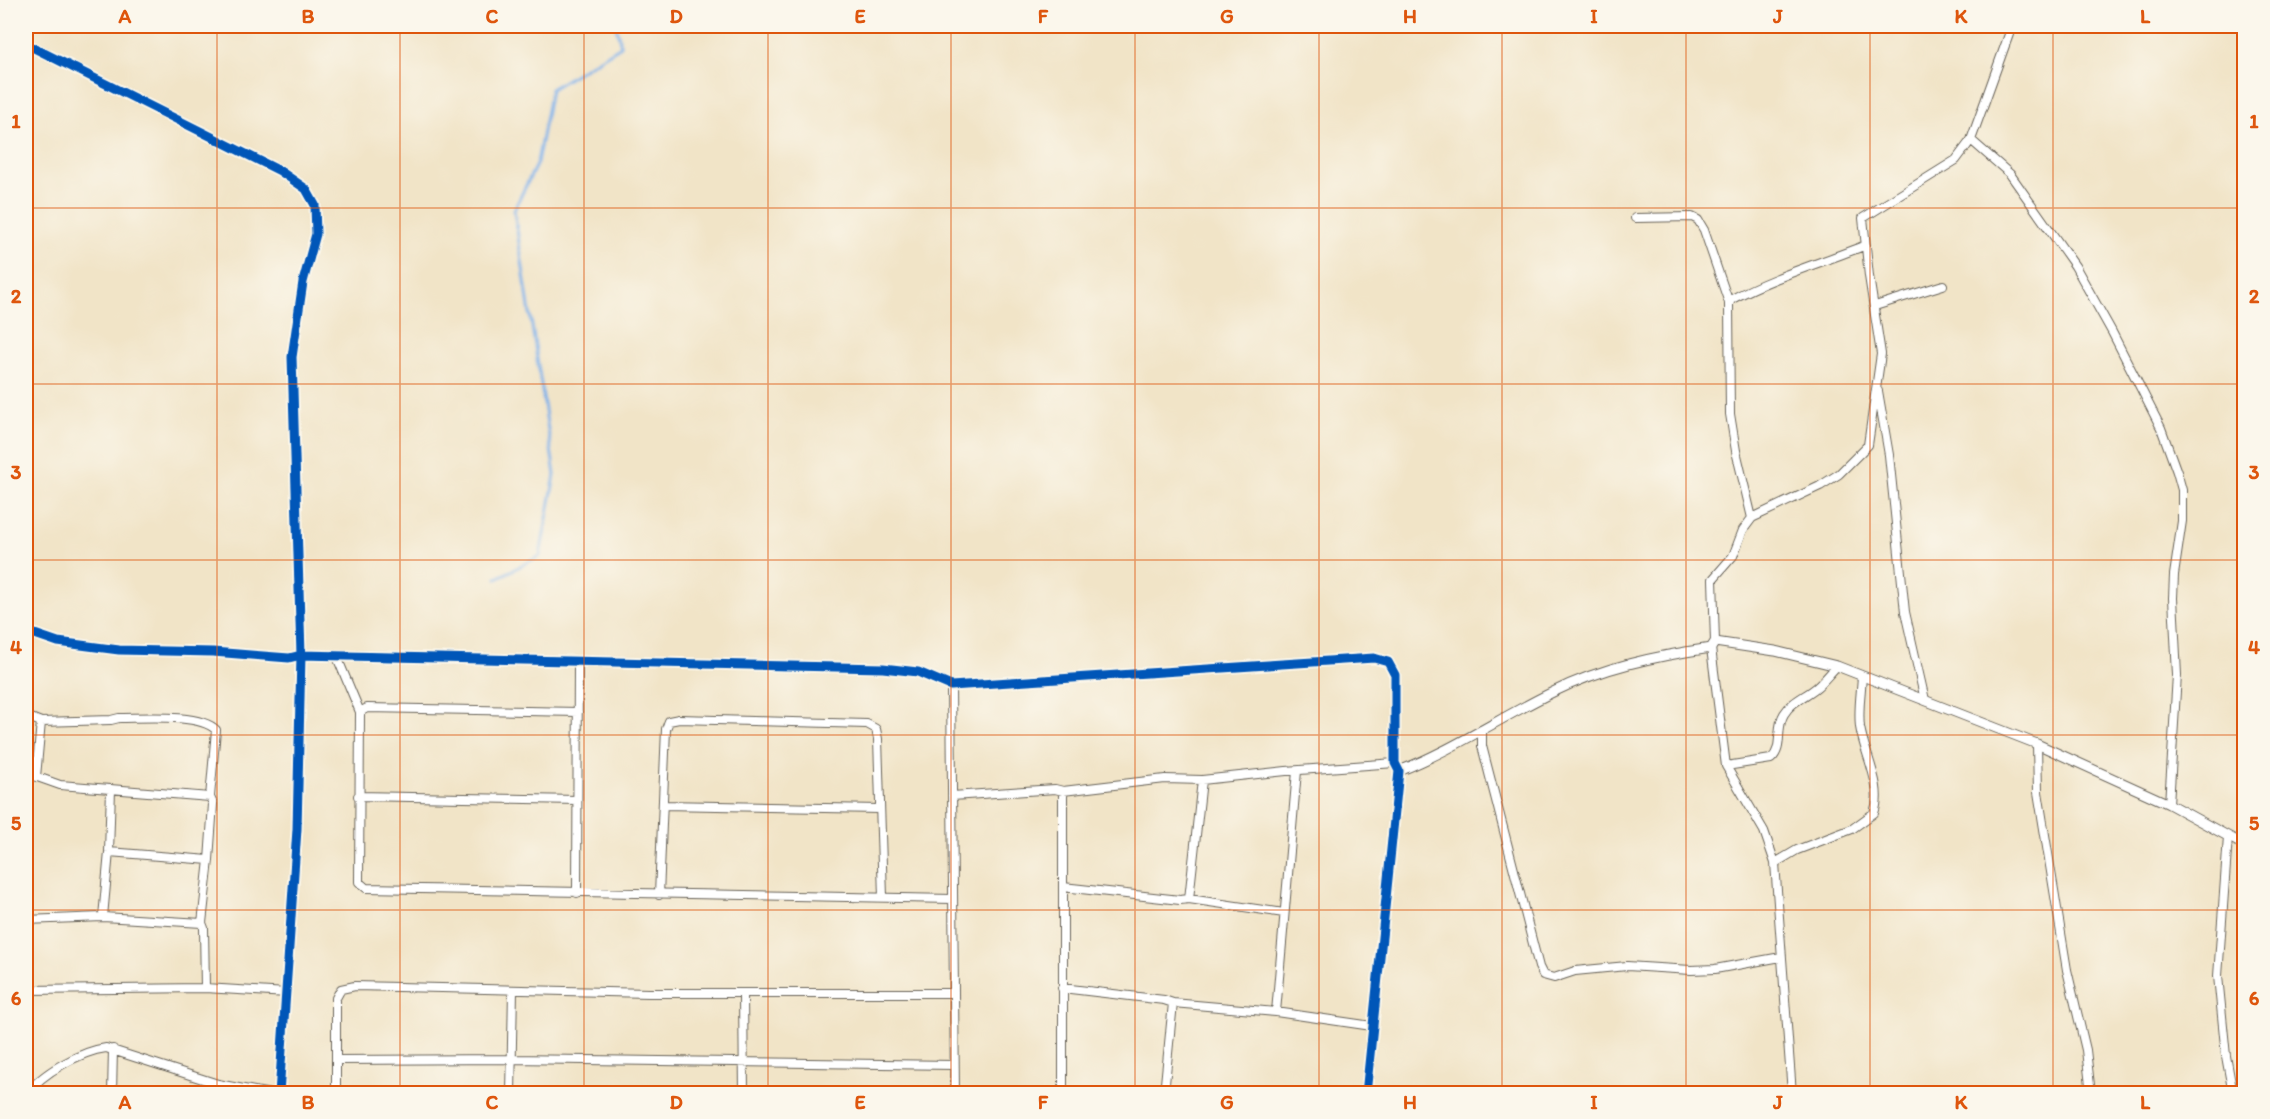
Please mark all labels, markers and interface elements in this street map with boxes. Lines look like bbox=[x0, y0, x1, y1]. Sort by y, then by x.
text: A bbox=[118, 4, 132, 28]
text: B bbox=[302, 4, 315, 28]
text: C bbox=[486, 4, 499, 28]
text: D bbox=[669, 4, 683, 28]
text: E bbox=[854, 4, 866, 28]
text: F bbox=[1038, 4, 1049, 28]
text: G bbox=[1220, 4, 1234, 28]
text: H bbox=[1403, 4, 1417, 28]
text: I bbox=[1590, 4, 1598, 28]
text: J bbox=[1772, 4, 1783, 28]
text: K bbox=[1955, 4, 1969, 28]
text: L bbox=[2140, 4, 2151, 28]
text: 1 bbox=[11, 109, 21, 133]
text: 1 bbox=[2249, 109, 2259, 133]
text: 2 bbox=[11, 284, 22, 308]
text: 2 bbox=[2249, 284, 2260, 308]
text: 3 bbox=[11, 460, 22, 484]
text: 3 bbox=[2249, 460, 2260, 484]
text: 4 bbox=[10, 635, 22, 659]
text: 4 bbox=[2248, 635, 2260, 659]
text: 5 bbox=[11, 811, 22, 835]
text: 5 bbox=[2249, 811, 2260, 835]
text: 6 bbox=[11, 986, 22, 1010]
text: 6 bbox=[2249, 986, 2260, 1010]
text: A bbox=[118, 1090, 132, 1114]
text: B bbox=[302, 1090, 315, 1114]
text: C bbox=[486, 1090, 499, 1114]
text: D bbox=[669, 1090, 683, 1114]
text: E bbox=[854, 1090, 866, 1114]
text: F bbox=[1038, 1090, 1049, 1114]
text: G bbox=[1220, 1090, 1234, 1114]
text: H bbox=[1403, 1090, 1417, 1114]
text: I bbox=[1590, 1090, 1598, 1114]
text: J bbox=[1772, 1090, 1783, 1114]
text: K bbox=[1955, 1090, 1969, 1114]
text: L bbox=[2140, 1090, 2151, 1114]

